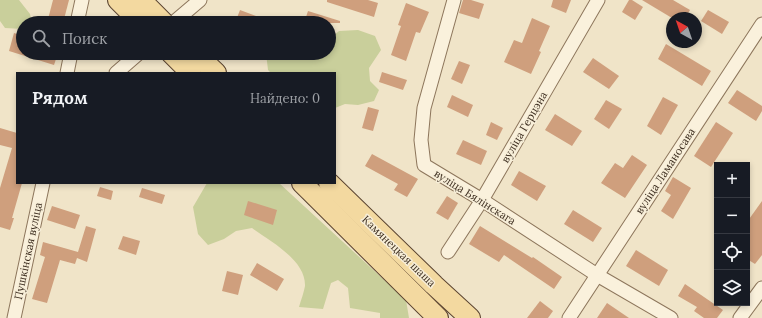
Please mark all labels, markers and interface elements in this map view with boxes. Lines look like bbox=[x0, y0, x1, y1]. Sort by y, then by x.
north arrow bbox=[666, 12, 702, 48]
search box bbox=[16, 16, 336, 60]
icon: search bbox=[30, 27, 52, 49]
text: Поиск bbox=[62, 29, 107, 48]
text: Рядом bbox=[32, 87, 88, 109]
street label: вуліца Герцэна bbox=[498, 89, 550, 165]
text: Найдено: 0 bbox=[250, 90, 320, 107]
street label: вуліца Ламаносава bbox=[632, 125, 698, 217]
map controls bbox=[714, 162, 750, 306]
button: + bbox=[714, 162, 750, 198]
street label: вуліца Бялінскага bbox=[432, 166, 519, 228]
button: − bbox=[714, 198, 750, 234]
street label: Пушкінская вуліца bbox=[11, 201, 45, 301]
street label: Камянецкая шаша bbox=[359, 212, 439, 290]
button: locate bbox=[714, 234, 750, 270]
button: layers bbox=[714, 270, 750, 306]

